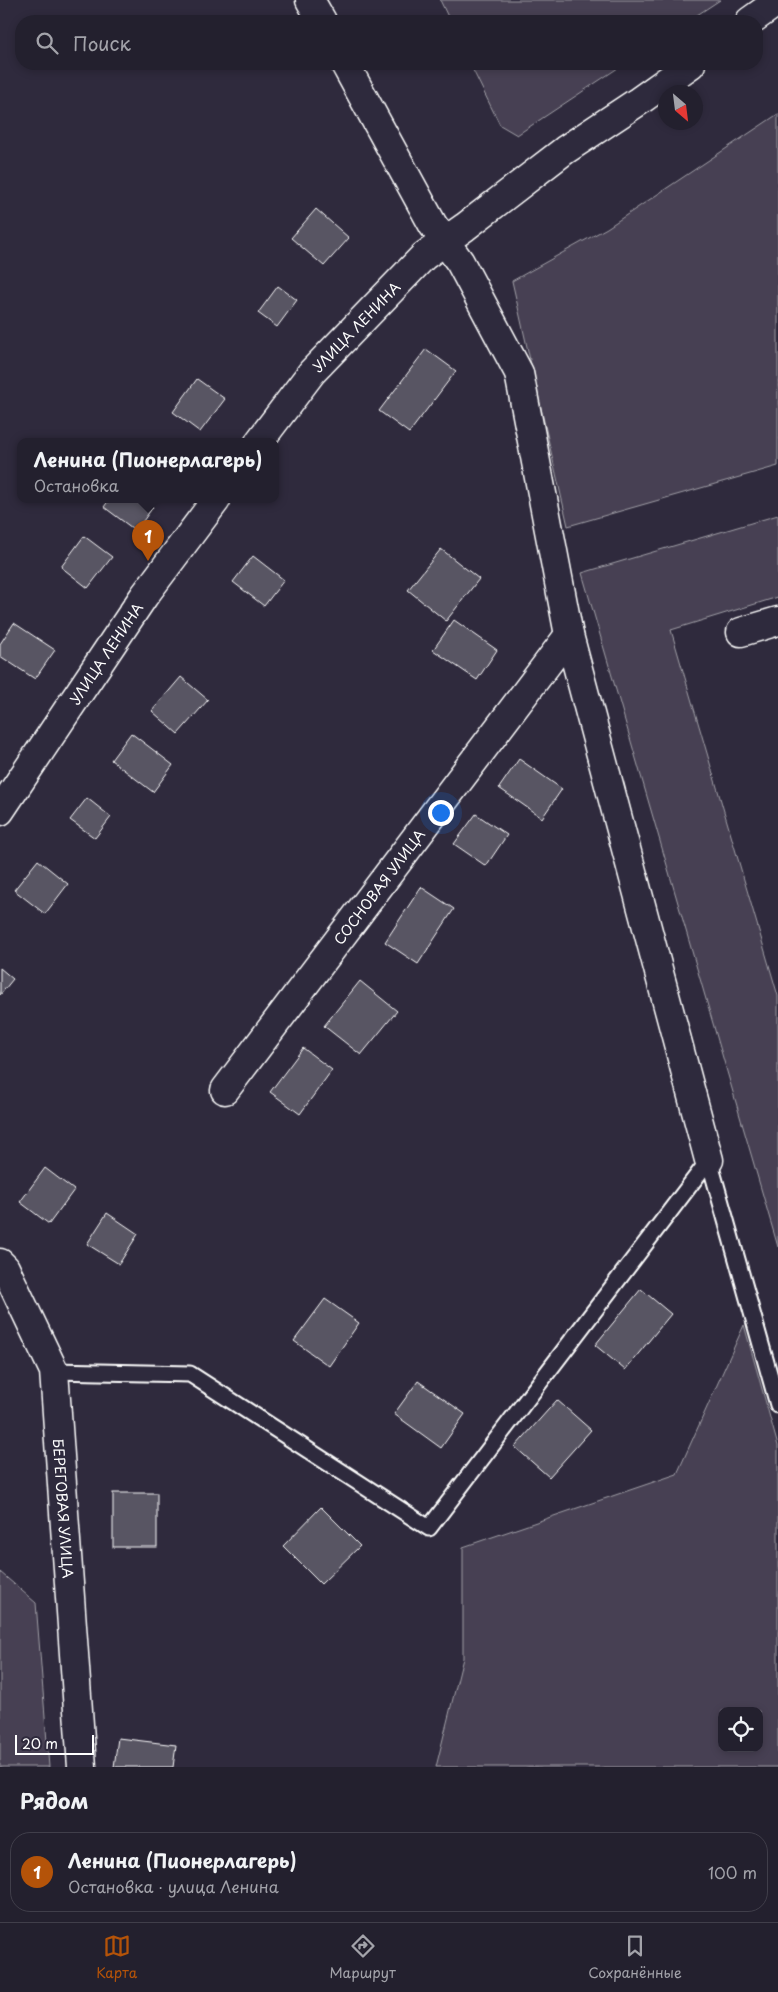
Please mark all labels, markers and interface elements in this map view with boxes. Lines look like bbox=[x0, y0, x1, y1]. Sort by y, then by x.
search box bbox=[15, 15, 763, 70]
icon: search bbox=[33, 29, 61, 57]
text: Поиск bbox=[73, 29, 131, 57]
north arrow bbox=[658, 85, 703, 130]
street label: УЛИЦА ЛЕНИНА bbox=[307, 276, 405, 376]
popup bbox=[17, 438, 279, 503]
text: Ленина (Пионерлагерь) bbox=[34, 445, 262, 473]
text: Остановка bbox=[34, 473, 119, 497]
pin: 1 bbox=[132, 520, 164, 561]
street label: УЛИЦА ЛЕНИНА bbox=[64, 598, 148, 708]
your location bbox=[428, 800, 454, 826]
street label: СОСНОВАЯ УЛИЦА bbox=[328, 824, 430, 949]
street label: БЕРЕГОВАЯ УЛИЦА bbox=[48, 1438, 79, 1579]
map controls bbox=[718, 1707, 763, 1752]
button: locate bbox=[718, 1707, 763, 1752]
scale bar bbox=[15, 1732, 94, 1755]
text: 20 m bbox=[22, 1733, 58, 1754]
text: Рядом bbox=[20, 1784, 88, 1816]
text: Ленина (Пионерлагерь) bbox=[68, 1846, 297, 1874]
text: 1 bbox=[33, 1860, 41, 1884]
text: 100 m bbox=[708, 1860, 757, 1884]
text: Остановка · улица Ленина bbox=[68, 1874, 279, 1898]
tab: Карта bbox=[96, 1932, 137, 1983]
tab: Маршрут bbox=[330, 1932, 396, 1983]
tab: Сохранённые bbox=[588, 1932, 682, 1983]

